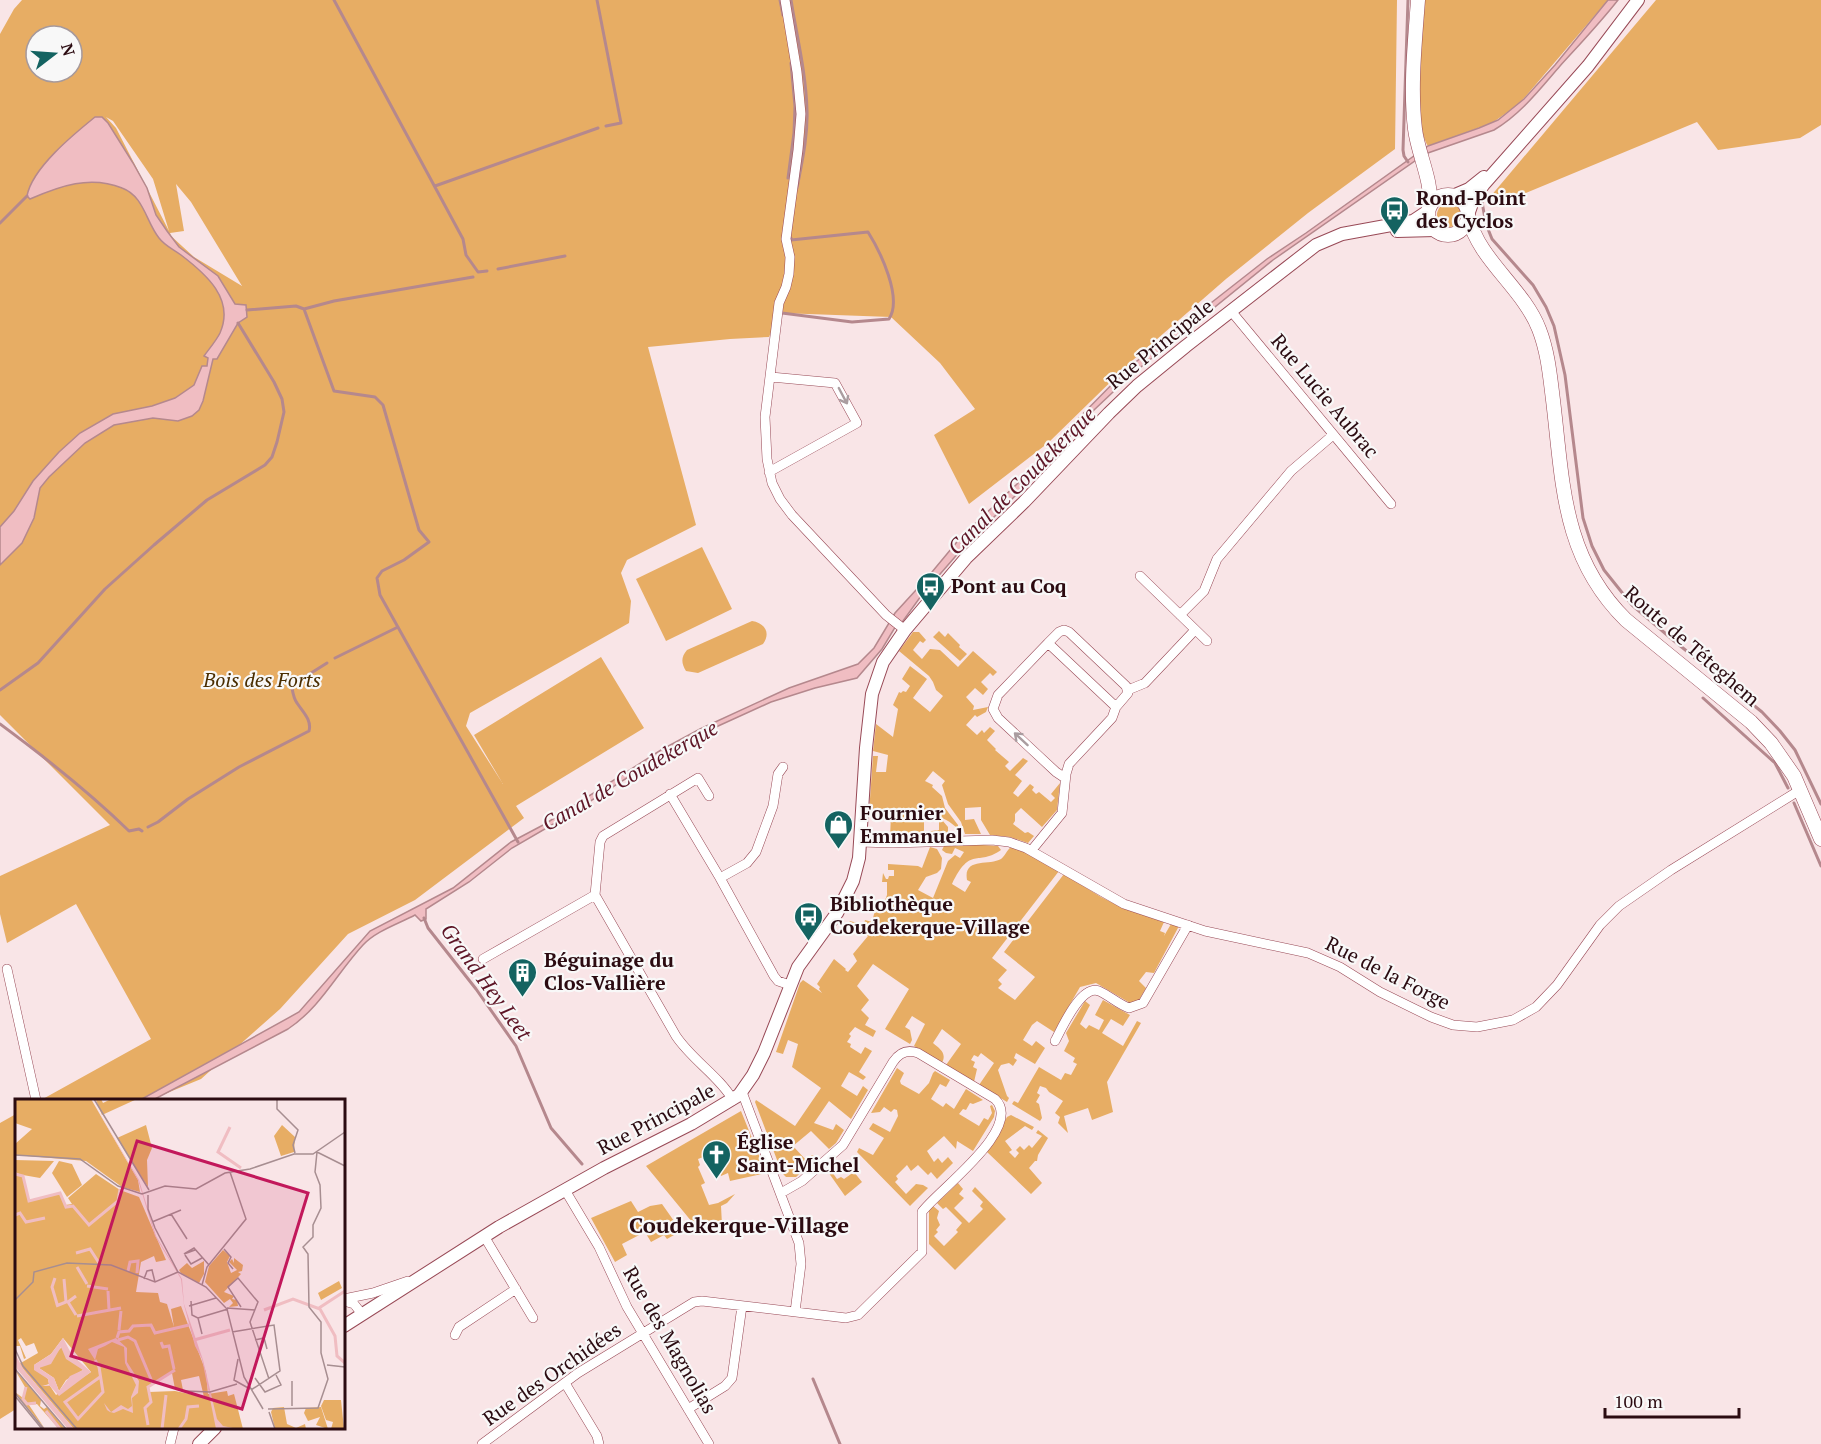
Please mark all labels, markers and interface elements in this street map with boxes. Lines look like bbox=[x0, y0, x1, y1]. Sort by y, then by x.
north arrow bbox=[24, 24, 84, 84]
text: N bbox=[56, 41, 81, 59]
place label: Rond-Point des Cyclos bbox=[1416, 184, 1526, 234]
bus stop icon: Rond-Point des Cyclos bbox=[1379, 194, 1411, 236]
street label: Rue Principale bbox=[1101, 292, 1218, 395]
street label: Rue Lucie Aubrac bbox=[1265, 328, 1385, 464]
one-way arrow bbox=[838, 386, 849, 404]
water label: Canal de Coudekerque bbox=[941, 400, 1102, 560]
bus stop icon: Pont au Coq bbox=[914, 570, 946, 612]
place label: Pont au Coq bbox=[951, 572, 1067, 599]
street label: Route de Téteghem bbox=[1619, 579, 1766, 712]
park label: Bois des Forts bbox=[202, 666, 321, 693]
water label: Canal de Coudekerque bbox=[536, 713, 723, 837]
one-way arrow bbox=[1014, 732, 1029, 747]
place label: Fournier Emmanuel bbox=[860, 799, 963, 849]
shop icon: Fournier Emmanuel bbox=[823, 808, 855, 850]
place label: Bibliothèque Coudekerque-Village bbox=[830, 890, 1030, 940]
bus stop icon: Bibliothèque Coudekerque-Village bbox=[793, 900, 825, 942]
water label: Grand Hey Leet bbox=[435, 917, 539, 1046]
street label: Rue de la Forge bbox=[1321, 930, 1455, 1016]
place label: Béguinage du Clos-Vallière bbox=[544, 946, 674, 996]
building icon: Béguinage du Clos-Vallière bbox=[507, 956, 539, 998]
street label: Rue Principale bbox=[592, 1076, 719, 1161]
inset map bbox=[15, 1099, 345, 1429]
place label: Église Saint-Michel bbox=[737, 1128, 860, 1178]
church icon: Église Saint-Michel bbox=[700, 1138, 732, 1180]
district label: Coudekerque-Village bbox=[629, 1210, 849, 1239]
street label: Rue des Magnolias bbox=[617, 1261, 724, 1418]
street label: Rue des Orchidées bbox=[477, 1316, 626, 1431]
scale bar bbox=[1605, 1381, 1738, 1419]
text: 100 m bbox=[1614, 1389, 1663, 1413]

